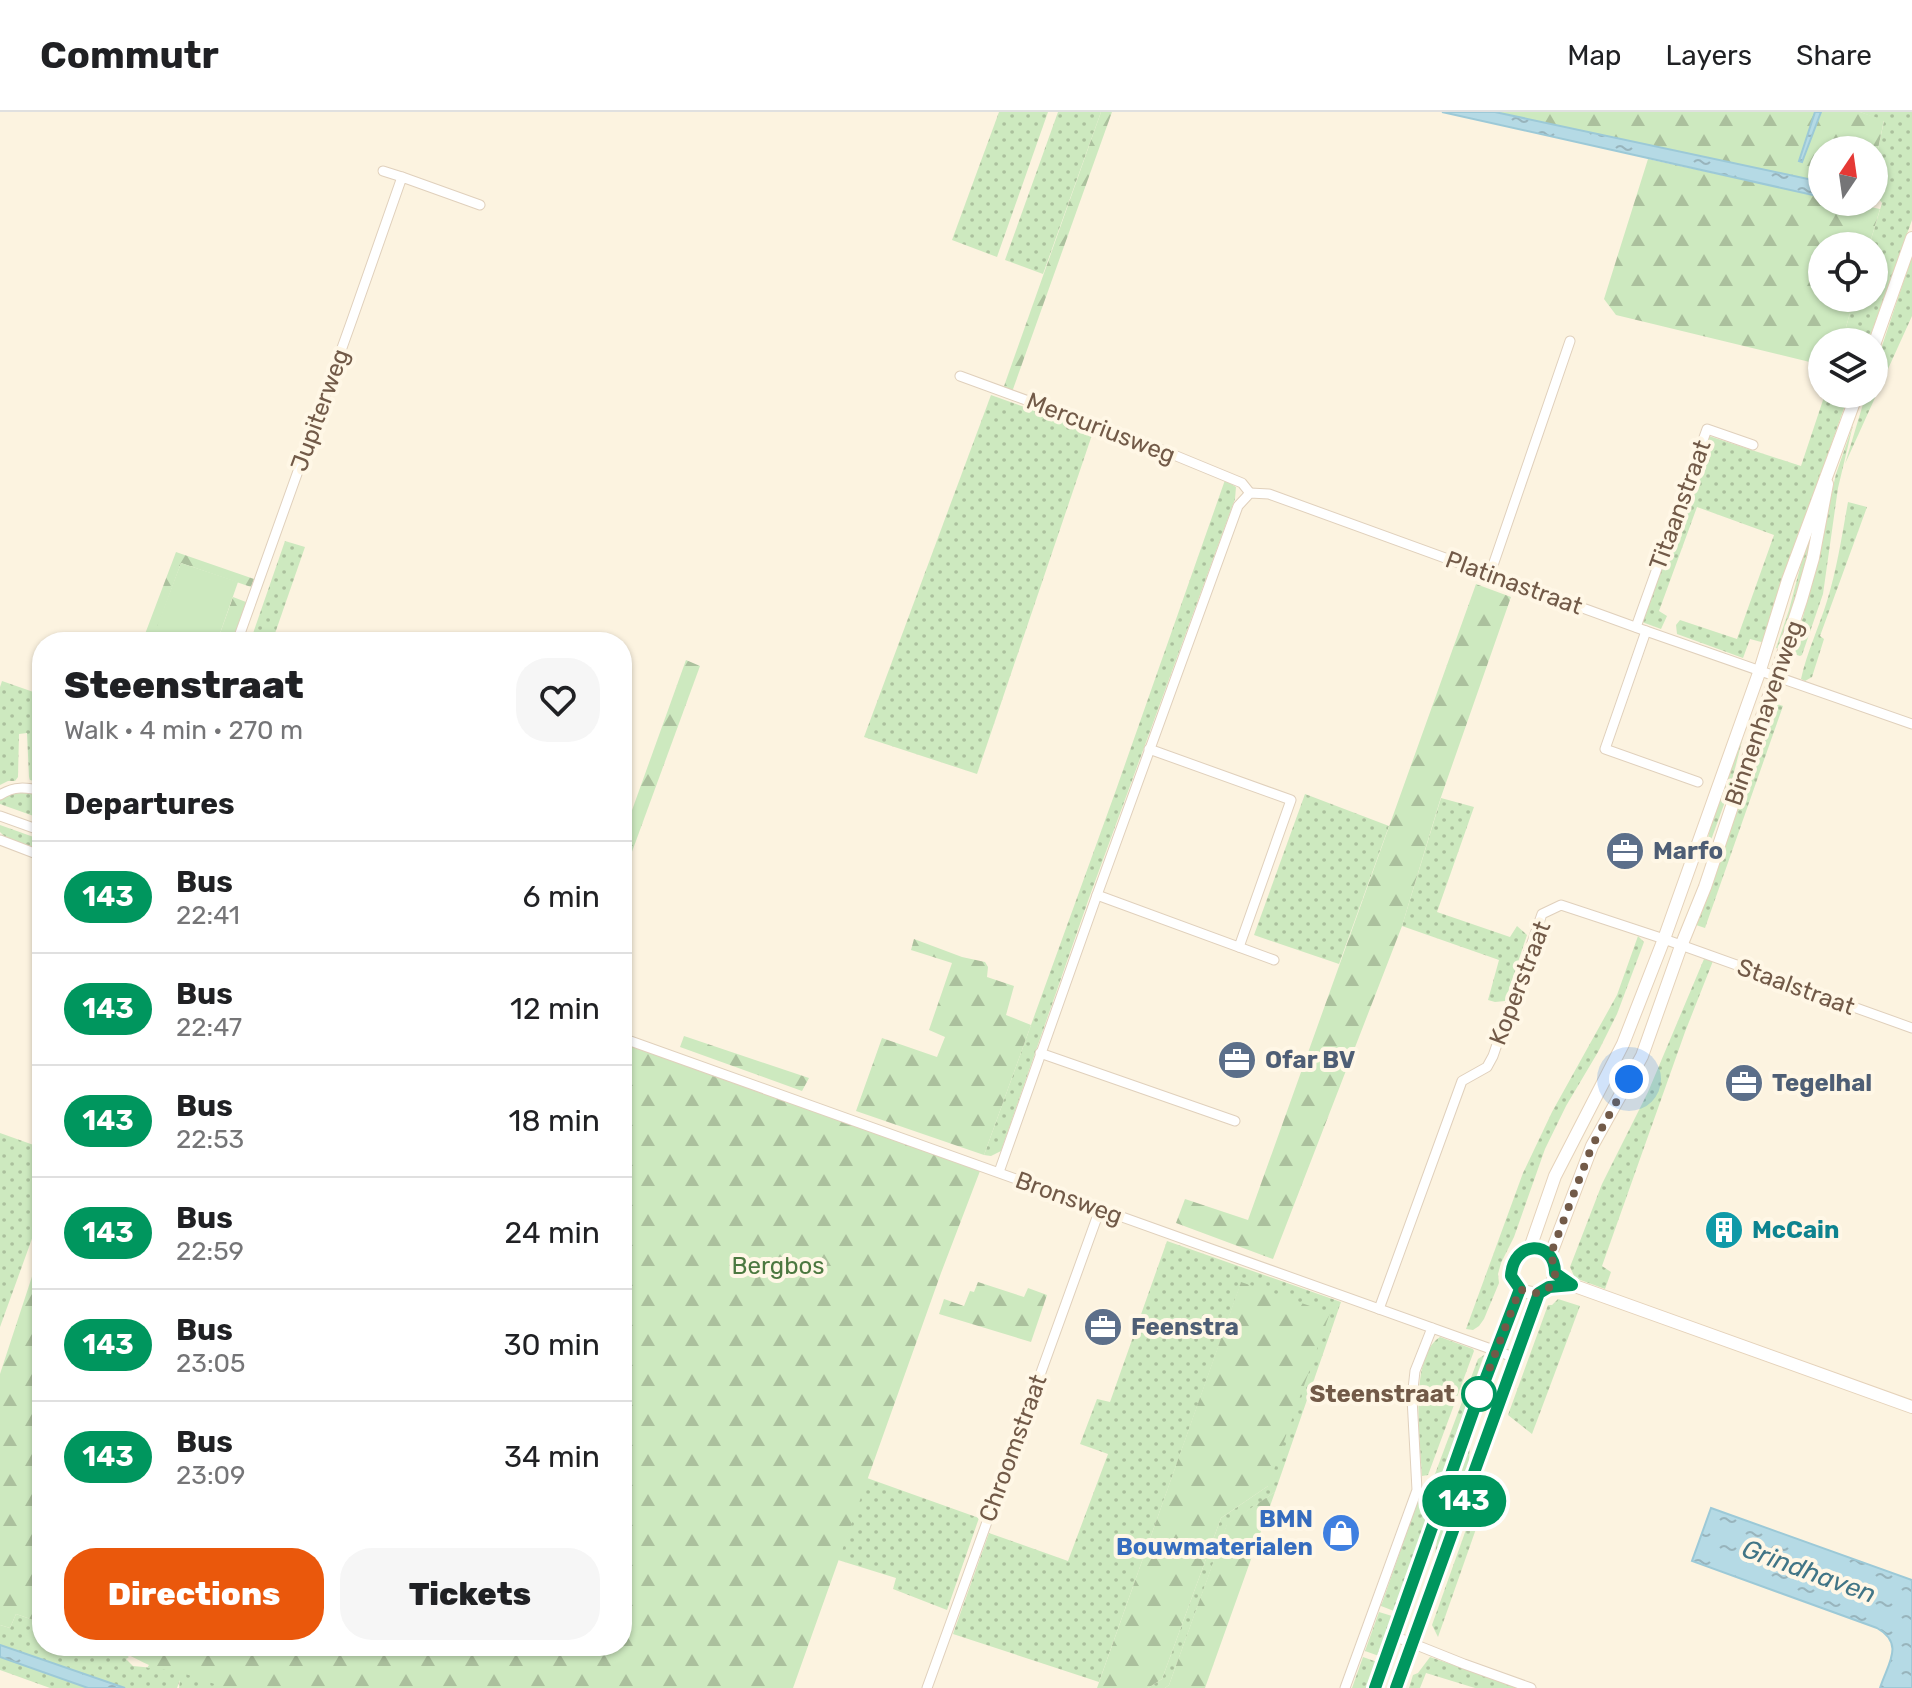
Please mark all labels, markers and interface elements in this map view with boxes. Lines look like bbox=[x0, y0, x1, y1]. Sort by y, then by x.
text: Commutr bbox=[40, 32, 219, 78]
text: Map bbox=[1567, 39, 1622, 72]
text: Layers bbox=[1666, 39, 1752, 72]
text: Share bbox=[1796, 39, 1872, 72]
north arrow bbox=[1808, 136, 1888, 216]
map controls bbox=[1808, 136, 1888, 408]
button: locate bbox=[1808, 232, 1888, 312]
button: layers bbox=[1808, 328, 1888, 408]
street label: Jupiterweg bbox=[285, 345, 355, 475]
street label: Mercuriusweg bbox=[1023, 387, 1179, 469]
street label: Titaanstraat bbox=[1644, 436, 1716, 574]
street label: Platinastraat bbox=[1442, 545, 1586, 621]
street label: Binnenhavenweg bbox=[1719, 617, 1809, 809]
button: heart bbox=[516, 658, 600, 742]
text: Steenstraat bbox=[64, 662, 304, 708]
text: Walk · 4 min · 270 m bbox=[64, 715, 303, 746]
text: Departures bbox=[64, 786, 235, 822]
office icon: Marfo bbox=[1604, 830, 1646, 872]
place label: Marfo bbox=[1653, 837, 1723, 865]
text: Bus bbox=[176, 864, 233, 900]
text: 6 min bbox=[522, 879, 600, 915]
text: 143 bbox=[82, 880, 134, 913]
text: 22:41 bbox=[176, 900, 240, 931]
street label: Koperstraat bbox=[1484, 917, 1556, 1049]
street label: Staalstraat bbox=[1733, 953, 1859, 1021]
text: Bus bbox=[176, 976, 233, 1012]
text: 12 min bbox=[510, 991, 600, 1027]
text: 143 bbox=[82, 992, 134, 1025]
text: 22:47 bbox=[176, 1012, 242, 1043]
office icon: Ofar BV bbox=[1216, 1039, 1258, 1081]
place label: Ofar BV bbox=[1265, 1046, 1356, 1074]
your location bbox=[1609, 1059, 1649, 1099]
office icon: Tegelhal bbox=[1723, 1062, 1765, 1104]
place label: Tegelhal bbox=[1772, 1069, 1872, 1097]
text: Bus bbox=[176, 1088, 233, 1124]
text: 18 min bbox=[509, 1103, 600, 1139]
text: 143 bbox=[82, 1104, 134, 1137]
text: 22:53 bbox=[176, 1124, 244, 1155]
street label: Bronsweg bbox=[1012, 1166, 1126, 1230]
text: Bus bbox=[176, 1200, 233, 1236]
building icon: McCain bbox=[1703, 1209, 1745, 1251]
text: 24 min bbox=[505, 1215, 600, 1251]
text: 143 bbox=[82, 1216, 134, 1249]
place label: McCain bbox=[1752, 1216, 1839, 1244]
text: 22:59 bbox=[176, 1236, 244, 1267]
park label: Bergbos bbox=[732, 1252, 824, 1280]
office icon: Feenstra bbox=[1082, 1306, 1124, 1348]
text: Bus bbox=[176, 1312, 233, 1348]
place label: Feenstra bbox=[1131, 1313, 1239, 1341]
text: 30 min bbox=[503, 1327, 600, 1363]
text: 143 bbox=[82, 1328, 134, 1361]
text: 23:05 bbox=[176, 1348, 246, 1379]
street label: Chroomstraat bbox=[973, 1371, 1053, 1525]
marker: Steenstraat bbox=[1462, 1377, 1496, 1411]
place label: Steenstraat bbox=[1309, 1380, 1455, 1408]
text: Bus bbox=[176, 1424, 233, 1460]
text: 34 min bbox=[504, 1439, 600, 1475]
text: 143 bbox=[82, 1440, 134, 1473]
text: 23:09 bbox=[176, 1460, 245, 1491]
line badge: 143 bbox=[1418, 1475, 1510, 1527]
text: 143 bbox=[1438, 1484, 1490, 1517]
place label: BMN Bouwmaterialen bbox=[1116, 1505, 1313, 1561]
shop icon: BMN Bouwmaterialen bbox=[1320, 1512, 1362, 1554]
water label: Grindhaven bbox=[1738, 1533, 1880, 1610]
button: Directions bbox=[64, 1548, 324, 1640]
button: Tickets bbox=[340, 1548, 600, 1640]

